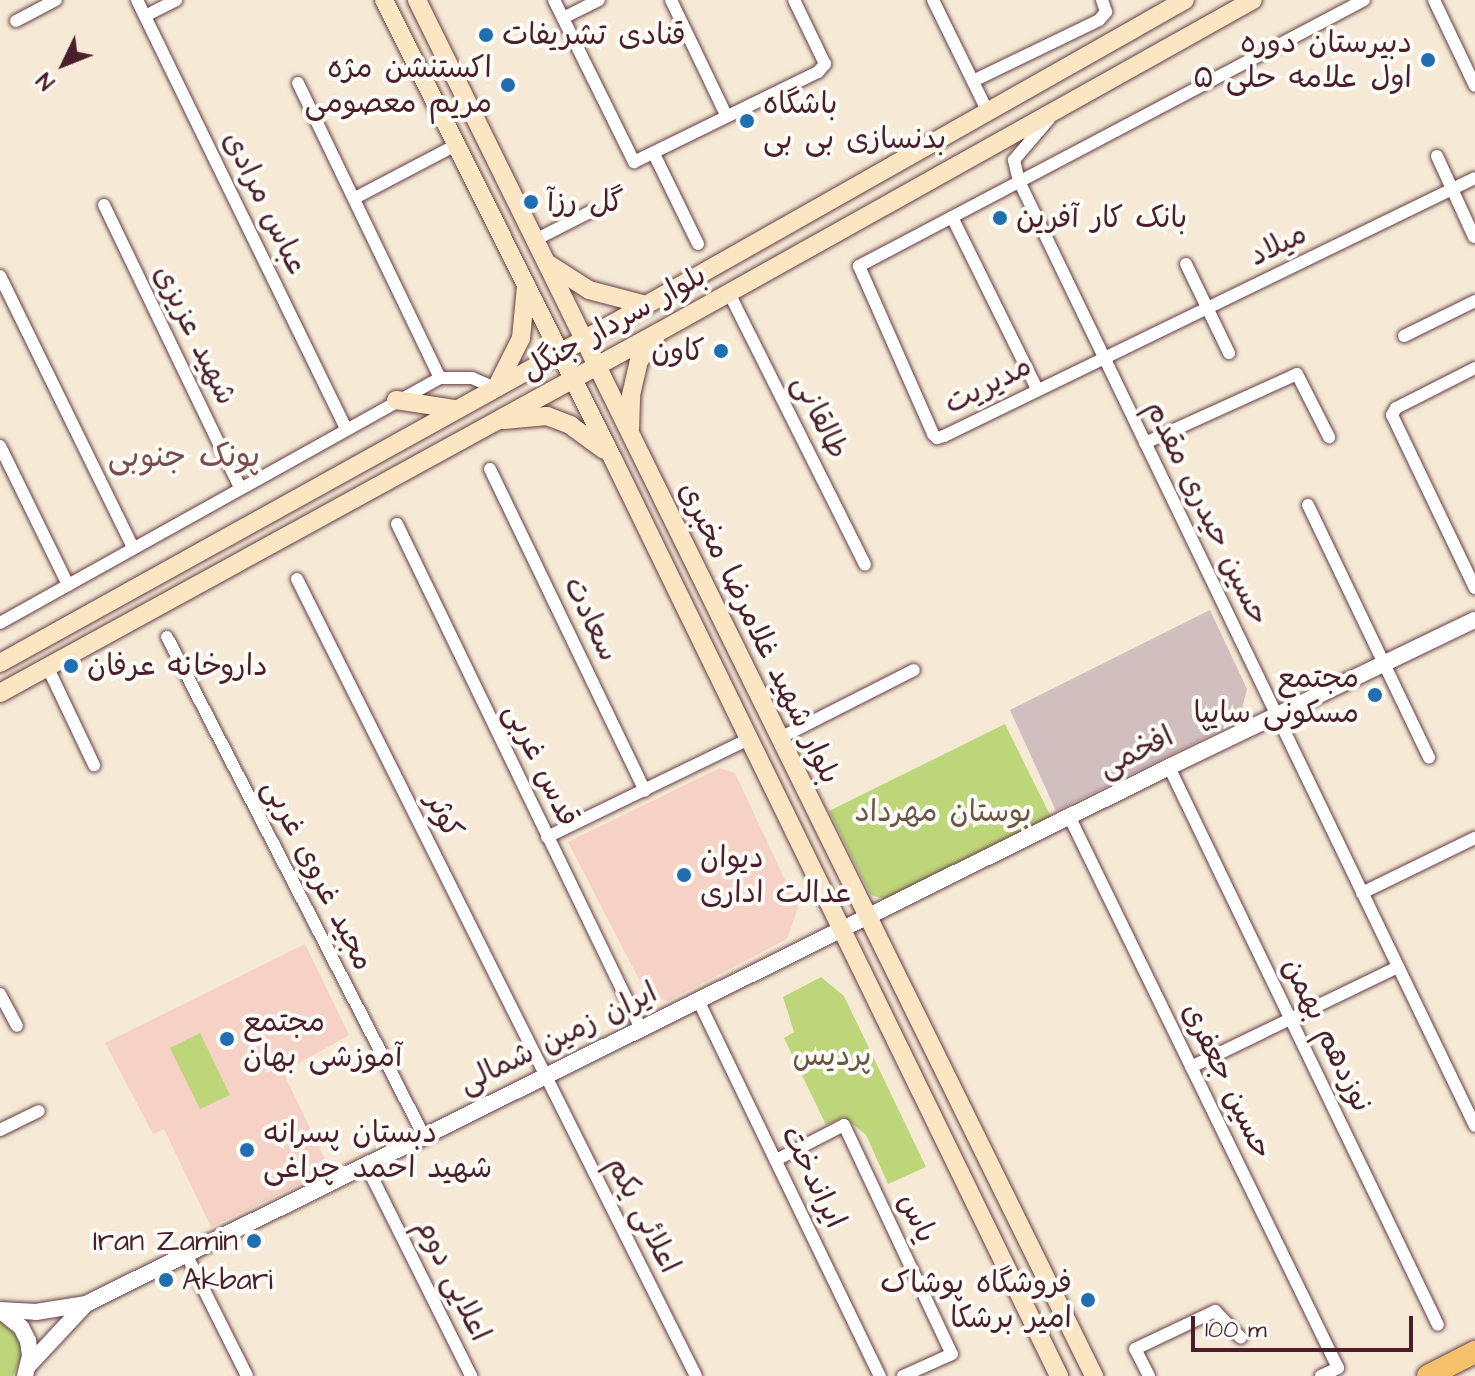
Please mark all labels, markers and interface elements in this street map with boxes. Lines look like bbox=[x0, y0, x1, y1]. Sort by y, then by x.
place label: قنادی تشریفات bbox=[502, 17, 686, 53]
north arrow bbox=[24, 24, 104, 104]
place label: دبیرستان دوره اول علامه حلی ۵ bbox=[1193, 25, 1412, 96]
marker: قنادی تشریفات bbox=[477, 26, 495, 44]
place label: اکستنشن مژه مریم معصومی bbox=[305, 50, 492, 120]
marker: دبیرستان دوره اول علامه حلی ۵ bbox=[1419, 51, 1437, 69]
text: N bbox=[30, 65, 62, 96]
marker: اکستنشن مژه مریم معصومی bbox=[499, 76, 517, 94]
place label: باشگاه بدنسازی بی بی bbox=[763, 86, 946, 156]
marker: باشگاه بدنسازی بی بی bbox=[738, 112, 756, 130]
street label: عباس مرادی bbox=[215, 126, 315, 280]
place label: گل رزآ bbox=[547, 184, 624, 220]
marker: گل رزآ bbox=[522, 193, 540, 211]
place label: بانک کار آفرین bbox=[1016, 200, 1187, 236]
marker: بانک کار آفرین bbox=[991, 209, 1009, 227]
street label: میلاد bbox=[1243, 216, 1313, 274]
street label: بلوار سردار جنگل bbox=[515, 257, 713, 389]
street label: شهید عزیزی bbox=[146, 259, 244, 411]
place label: کاون bbox=[651, 333, 705, 369]
marker: کاون bbox=[712, 342, 730, 360]
street label: مدیریت bbox=[938, 348, 1038, 422]
street label: طالقانی bbox=[784, 369, 856, 465]
street label: حسین حیدری مقدم bbox=[1137, 395, 1277, 631]
district label: پونک جنوبی bbox=[108, 438, 260, 476]
street label: بلوار شهید غلامرضا مخبری bbox=[670, 476, 848, 790]
street label: سعادت bbox=[555, 571, 627, 667]
place label: داروخانه عرفان bbox=[87, 648, 268, 684]
marker: داروخانه عرفان bbox=[62, 657, 80, 675]
place label: مجتمع مسکونی سایپا bbox=[1193, 660, 1359, 730]
marker: مجتمع مسکونی سایپا bbox=[1366, 686, 1384, 704]
street label: قدس غربی bbox=[496, 698, 586, 832]
street label: افخمی bbox=[1093, 718, 1179, 786]
street label: مجید غروی غربی bbox=[254, 773, 382, 977]
street label: کوثر bbox=[418, 788, 470, 844]
park label: بوستان مهرداد bbox=[855, 794, 1031, 830]
place label: دیوان عدالت اداری bbox=[700, 840, 853, 910]
marker: دیوان عدالت اداری bbox=[675, 866, 693, 884]
street label: نوزدهم بهمن bbox=[1274, 952, 1380, 1118]
street label: ایران زمین شمالی bbox=[453, 974, 663, 1102]
street label: حسین جعفری bbox=[1174, 997, 1280, 1165]
place label: مجتمع آموزشی بهان bbox=[243, 1004, 402, 1074]
marker: مجتمع آموزشی بهان bbox=[218, 1030, 236, 1048]
park label: پردیس bbox=[792, 1038, 872, 1074]
place label: دبستان پسرانه شهید احمد چراغی bbox=[263, 1115, 492, 1186]
street label: ایراندخت bbox=[773, 1120, 853, 1234]
marker: دبستان پسرانه شهید احمد چراغی bbox=[238, 1141, 256, 1159]
street label: اعلائی یکم bbox=[598, 1151, 688, 1279]
street label: یاس bbox=[890, 1187, 944, 1249]
street label: اعلایی دوم bbox=[408, 1213, 498, 1347]
place label: Iran Zamin bbox=[93, 1223, 238, 1259]
marker: Iran Zamin bbox=[245, 1232, 263, 1250]
place label: Akbari bbox=[182, 1262, 273, 1298]
place label: فروشگاه پوشاک امیر برشکا bbox=[880, 1265, 1072, 1336]
marker: Akbari bbox=[157, 1271, 175, 1289]
marker: فروشگاه پوشاک امیر برشکا bbox=[1079, 1291, 1097, 1309]
scale bar bbox=[1195, 1300, 1417, 1350]
text: 100 m bbox=[1205, 1313, 1267, 1347]

